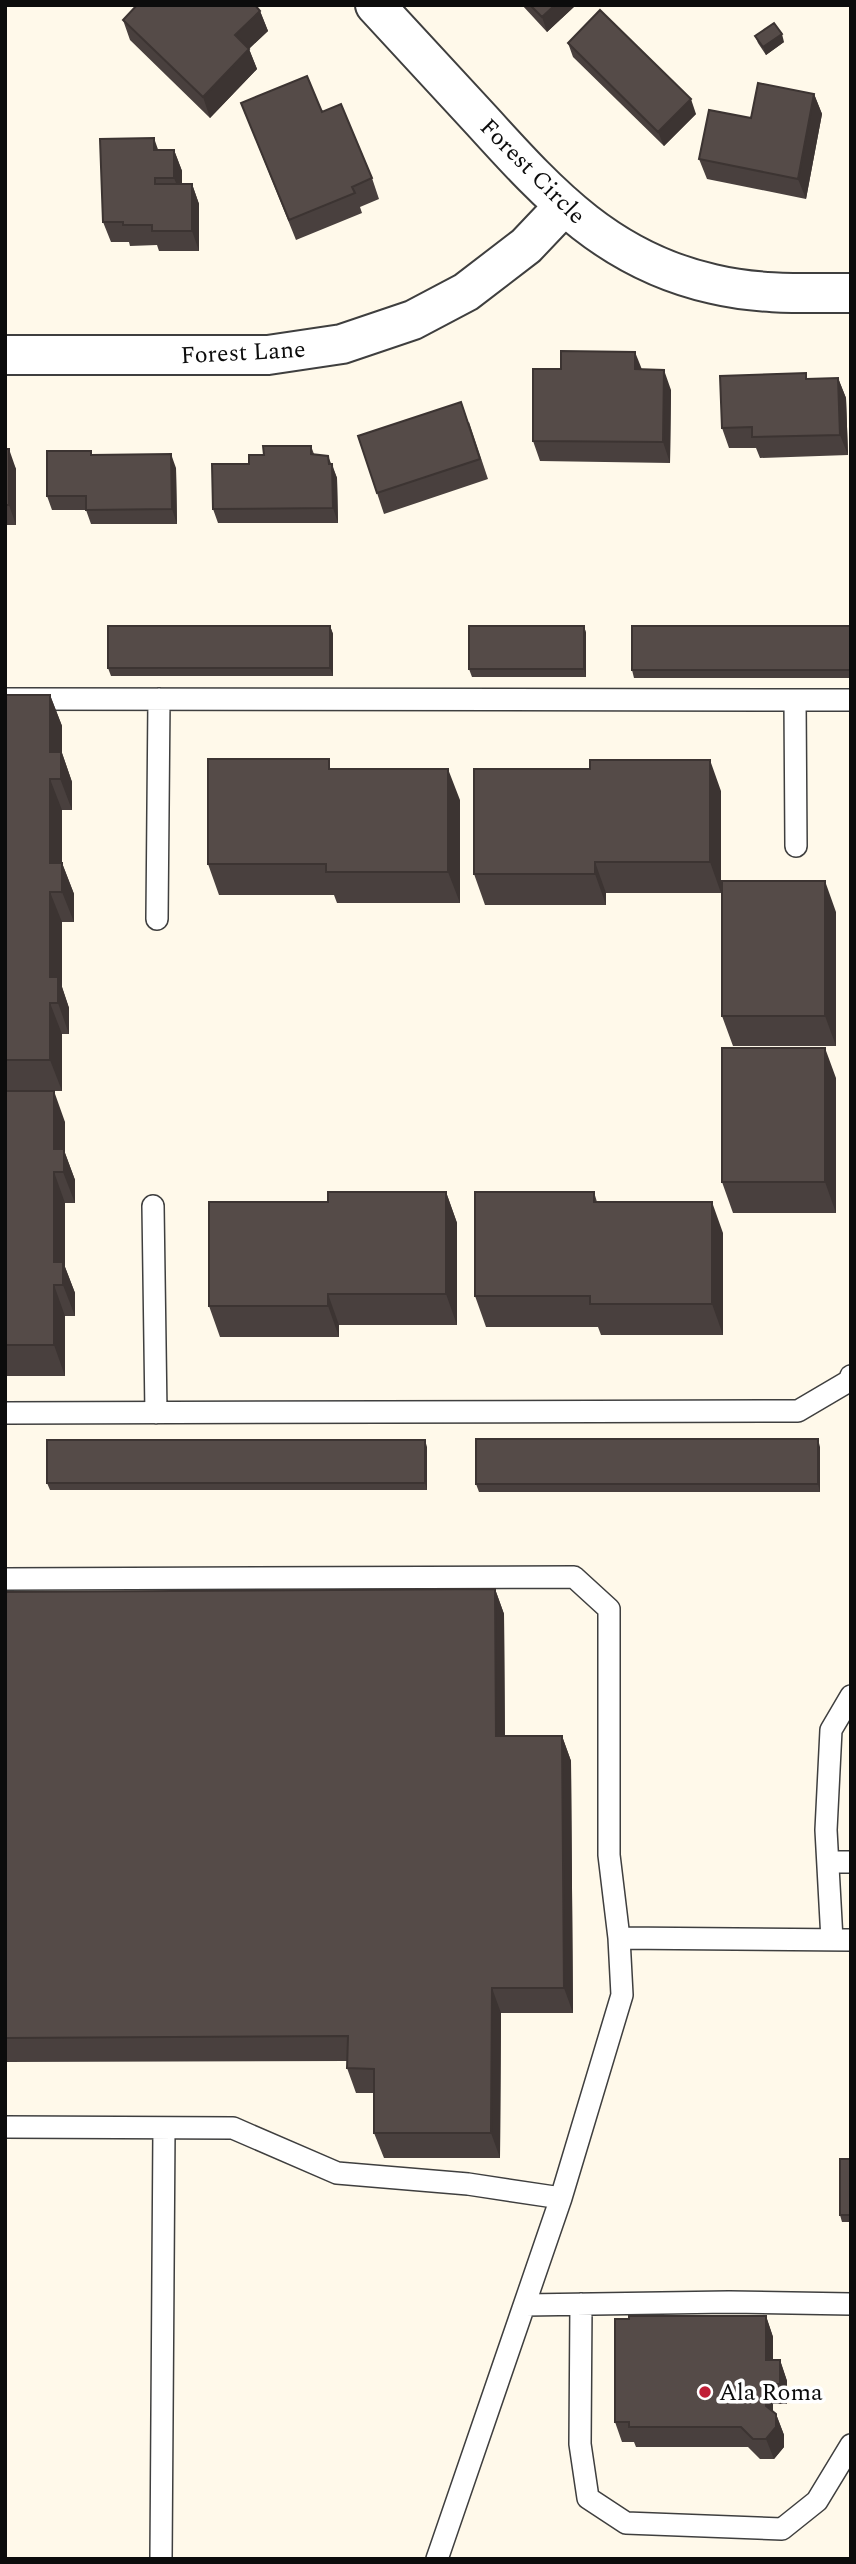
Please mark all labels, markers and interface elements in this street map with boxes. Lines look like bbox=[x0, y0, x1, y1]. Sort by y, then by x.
street label: Forest Circle bbox=[471, 110, 594, 233]
street label: Forest Lane bbox=[180, 332, 307, 374]
place label: Ala Roma bbox=[719, 2375, 823, 2411]
marker: Ala Roma bbox=[697, 2384, 713, 2400]

